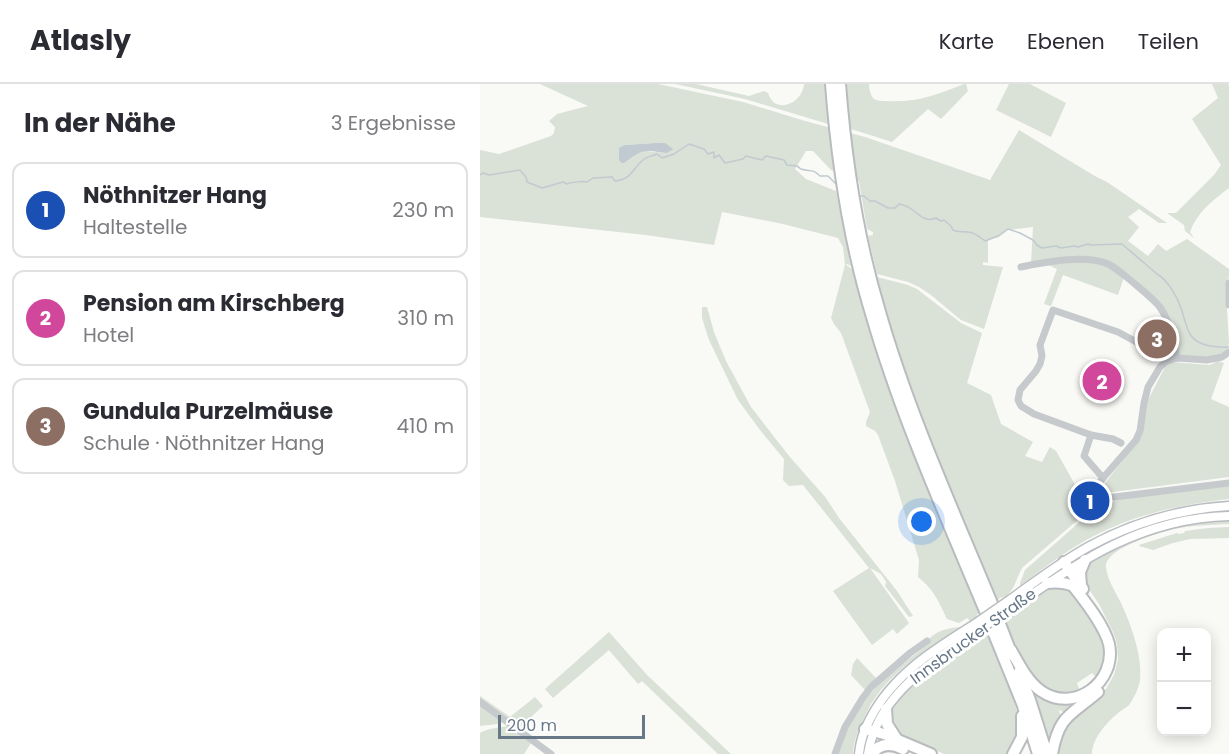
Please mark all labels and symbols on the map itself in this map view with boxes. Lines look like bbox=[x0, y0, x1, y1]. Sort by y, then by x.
pin: 3 bbox=[1138, 316, 1176, 362]
pin: 2 bbox=[1082, 358, 1122, 404]
pin: 1 bbox=[1070, 478, 1110, 524]
your location bbox=[907, 507, 936, 536]
street label: Innsbrucker Straße bbox=[905, 582, 1041, 690]
scale bar bbox=[498, 712, 645, 740]

